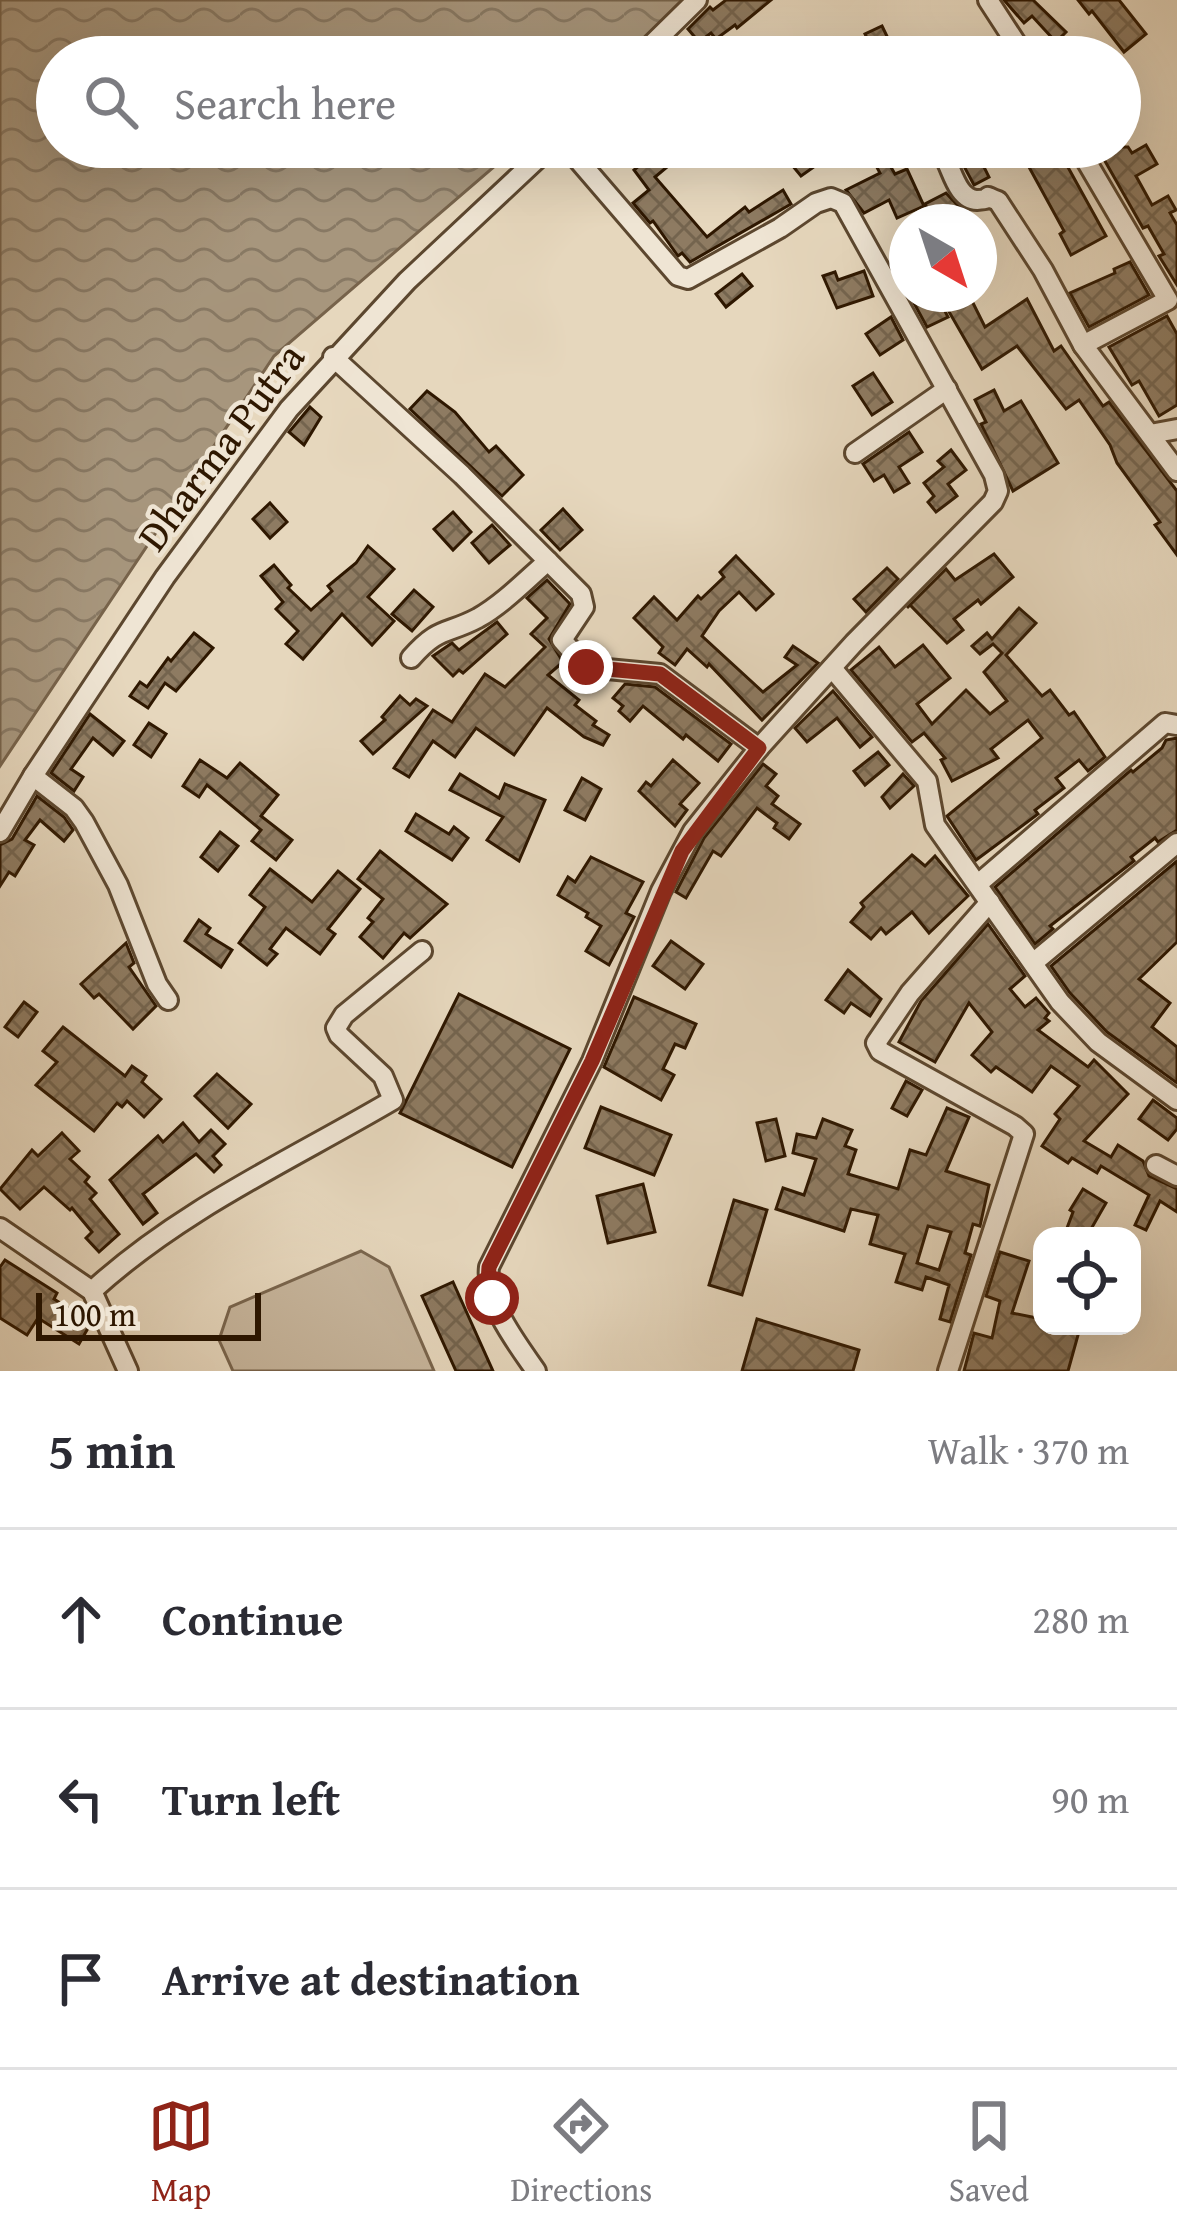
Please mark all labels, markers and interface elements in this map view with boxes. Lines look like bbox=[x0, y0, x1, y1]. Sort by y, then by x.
search box bbox=[36, 36, 1141, 168]
icon: search bbox=[78, 69, 144, 135]
text: Search here bbox=[174, 70, 396, 135]
north arrow bbox=[889, 204, 997, 312]
street label: Dharma Putra bbox=[121, 329, 319, 563]
route end bbox=[559, 640, 613, 694]
map controls bbox=[1033, 1227, 1141, 1335]
button: locate bbox=[1033, 1227, 1141, 1335]
route start bbox=[465, 1271, 519, 1325]
scale bar bbox=[36, 1287, 261, 1340]
text: 100 m bbox=[54, 1290, 136, 1338]
text: 5 min bbox=[48, 1412, 175, 1487]
text: Walk · 370 m bbox=[928, 1421, 1129, 1478]
icon: ahead bbox=[48, 1586, 114, 1652]
text: Continue bbox=[162, 1586, 343, 1651]
text: 280 m bbox=[1032, 1590, 1129, 1647]
icon: left bbox=[48, 1766, 114, 1832]
text: Turn left bbox=[162, 1766, 340, 1831]
text: 90 m bbox=[1051, 1770, 1129, 1827]
icon: arrive bbox=[48, 1946, 114, 2012]
text: Arrive at destination bbox=[162, 1946, 580, 2011]
tab: Map bbox=[148, 2093, 214, 2213]
tab: Directions bbox=[511, 2093, 652, 2213]
tab: Saved bbox=[949, 2093, 1029, 2213]

